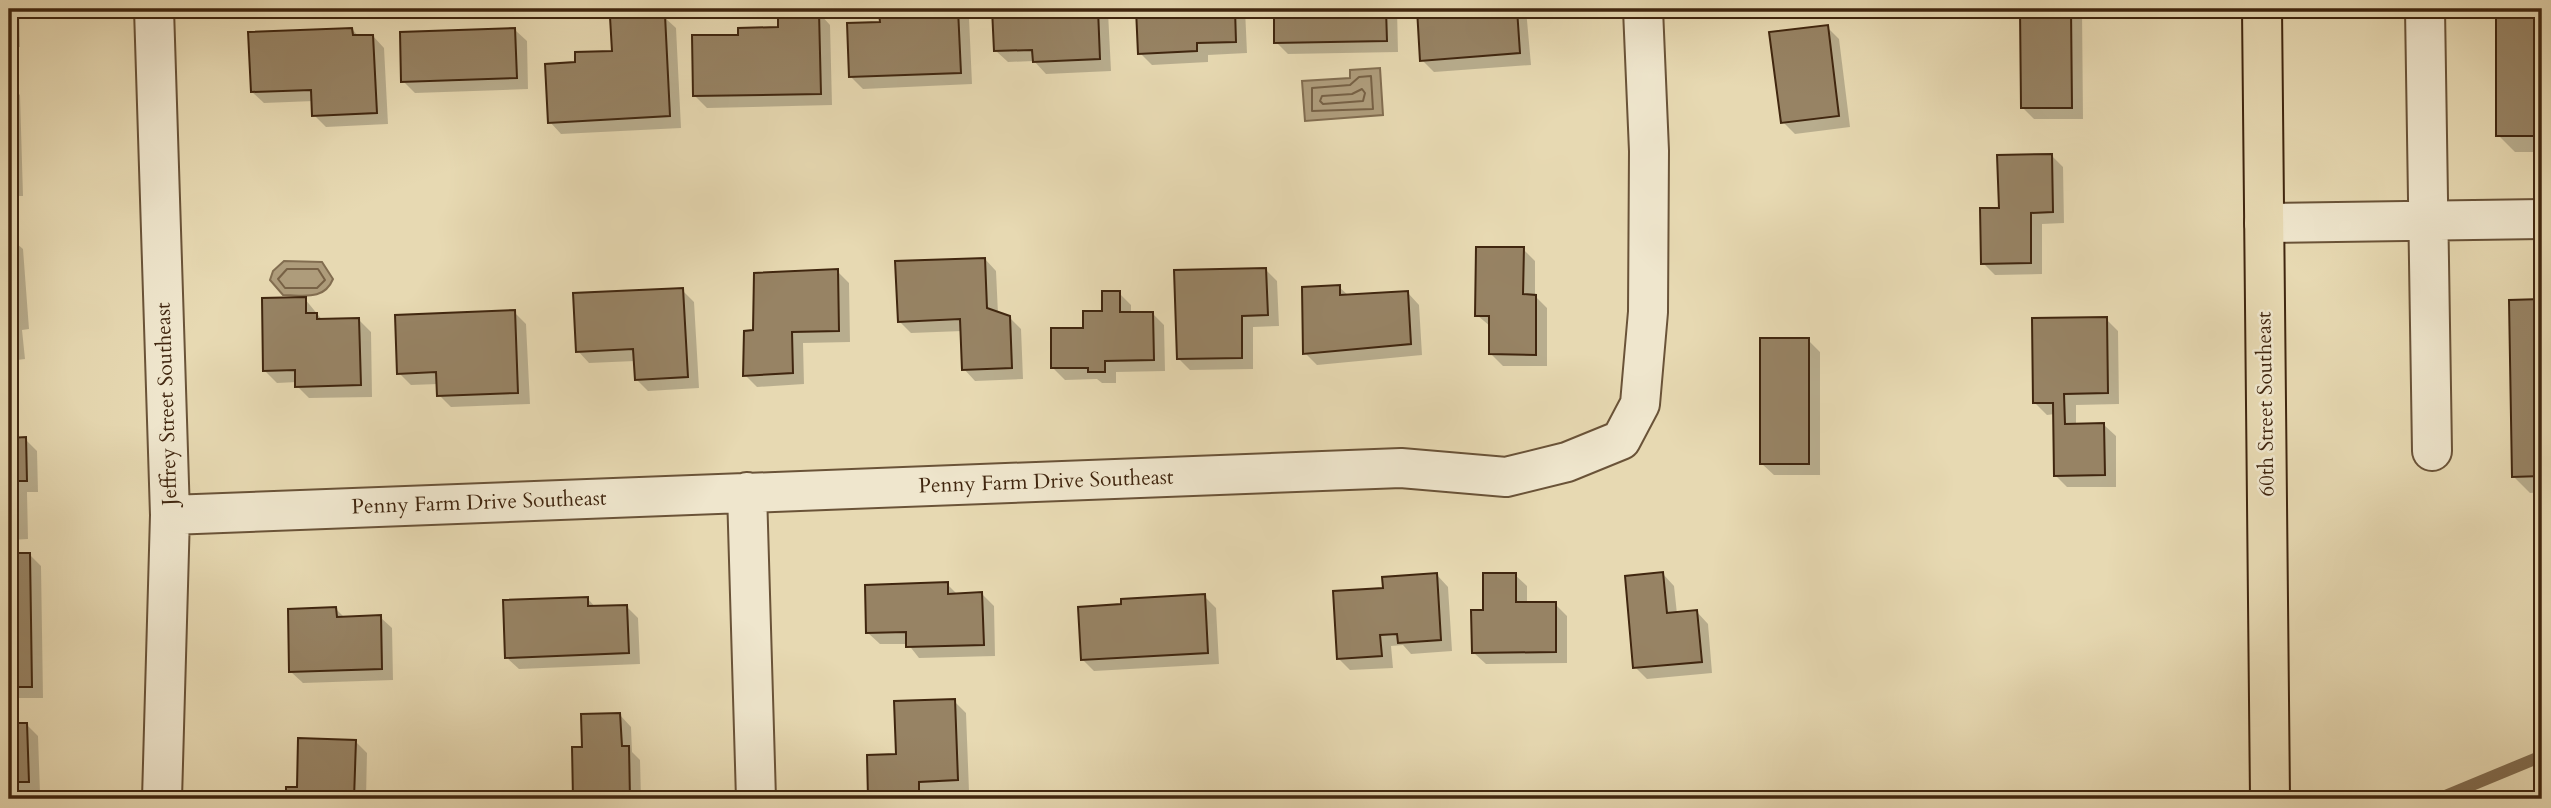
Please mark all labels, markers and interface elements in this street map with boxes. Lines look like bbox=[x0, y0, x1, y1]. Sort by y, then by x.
street label: Jeffrey Street Southeast bbox=[148, 302, 185, 509]
street label: 60th Street Southeast bbox=[2249, 311, 2282, 497]
street label: Penny Farm Drive Southeast bbox=[918, 463, 1174, 500]
street label: Penny Farm Drive Southeast bbox=[351, 484, 607, 521]

